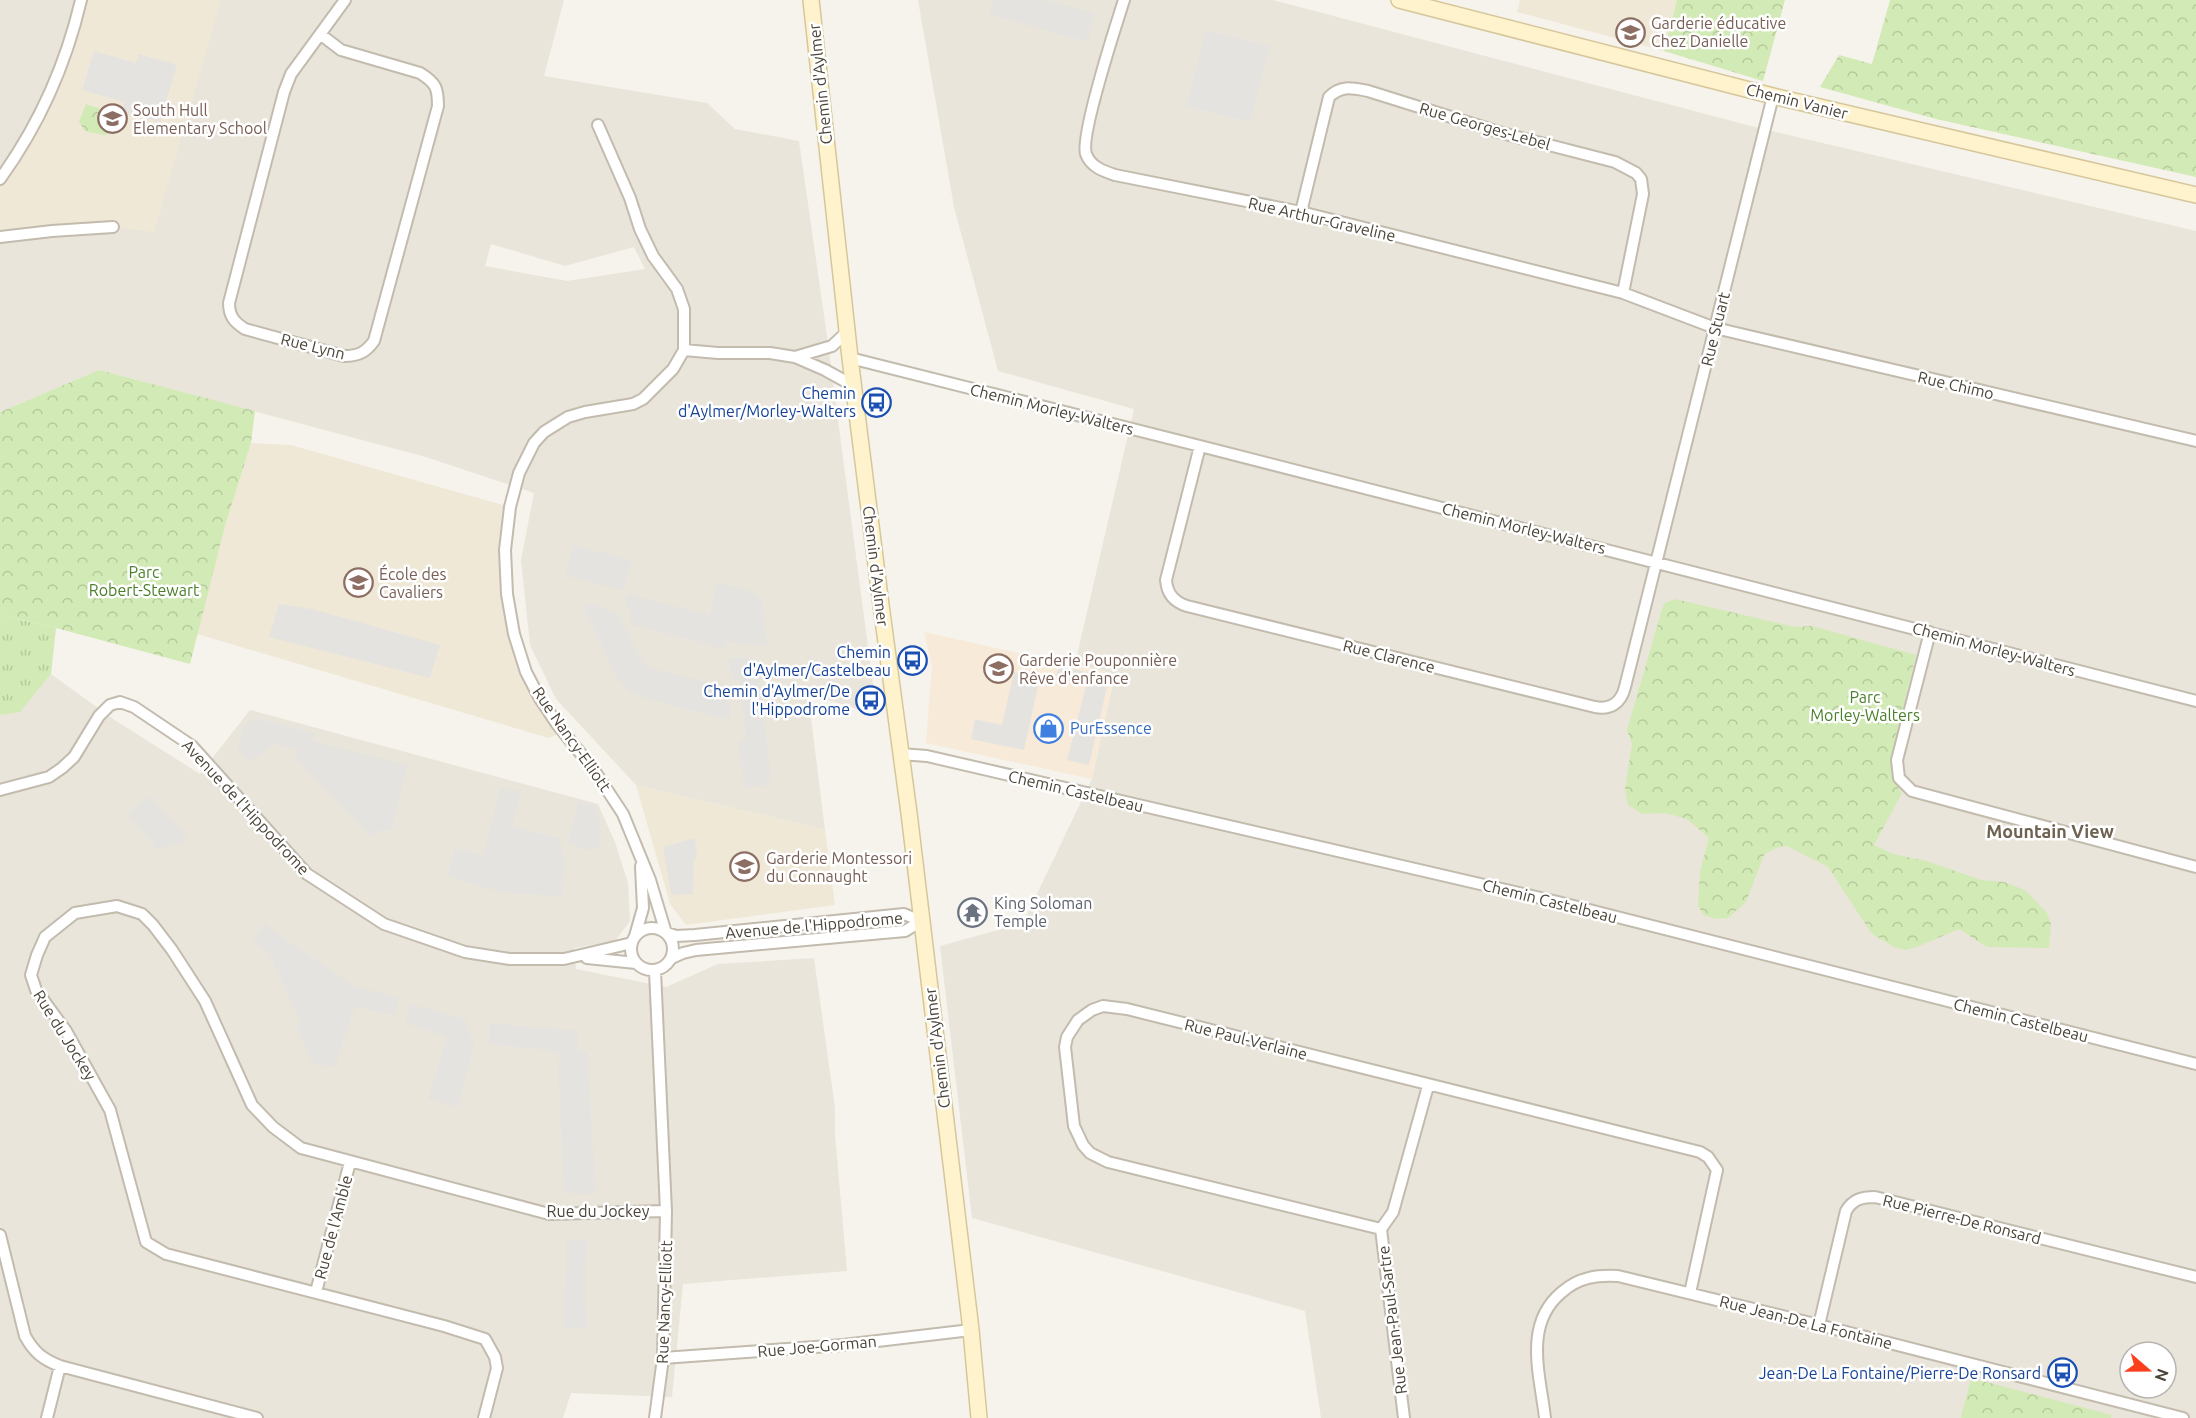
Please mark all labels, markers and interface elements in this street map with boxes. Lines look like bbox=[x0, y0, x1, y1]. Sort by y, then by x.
place label: Garderie éducative Chez Danielle bbox=[1651, 14, 1786, 50]
school or university icon: Garderie éducative Chez Danielle bbox=[1614, 16, 1646, 48]
street label: Chemin d'Aylmer bbox=[805, 23, 835, 145]
street label: Chemin Vanier bbox=[1744, 80, 1850, 122]
street label: Rue Georges-Lebel bbox=[1417, 99, 1553, 153]
place label: South Hull Elementary School bbox=[133, 101, 267, 137]
school or university icon: South Hull Elementary School bbox=[96, 103, 128, 135]
street label: Rue Arthur-Graveline bbox=[1247, 193, 1397, 245]
street label: Rue Stuart bbox=[1697, 289, 1733, 368]
street label: Rue Lynn bbox=[279, 329, 347, 363]
street label: Rue Chimo bbox=[1916, 368, 1996, 402]
street label: Chemin Morley-Walters bbox=[968, 380, 1136, 438]
place label: Chemin d'Aylmer/Morley-Walters bbox=[678, 384, 856, 420]
bus stop icon: Chemin d'Aylmer/Morley-Walters bbox=[861, 386, 893, 418]
street label: Chemin Morley-Walters bbox=[1440, 499, 1608, 557]
street label: Chemin d'Aylmer bbox=[860, 505, 892, 627]
park label: Parc Robert-Stewart bbox=[89, 563, 200, 599]
place label: École des Cavaliers bbox=[379, 563, 447, 601]
school or university icon: École des Cavaliers bbox=[342, 567, 374, 599]
street label: Chemin Morley-Walters bbox=[1911, 619, 2077, 679]
street label: Rue Clarence bbox=[1341, 636, 1437, 676]
place label: Chemin d'Aylmer/Castelbeau bbox=[743, 643, 891, 679]
bus stop icon: Chemin d'Aylmer/Castelbeau bbox=[896, 645, 928, 677]
place label: Garderie Pouponnière Rêve d'enfance bbox=[1019, 651, 1177, 687]
school or university icon: Garderie Pouponnière Rêve d'enfance bbox=[982, 653, 1014, 685]
place label: Chemin d'Aylmer/De l'Hippodrome bbox=[703, 682, 850, 718]
street label: Rue Nancy-Elliott bbox=[529, 683, 615, 795]
bus stop icon: Chemin d'Aylmer/De l'Hippodrome bbox=[855, 684, 887, 716]
park label: Parc Morley-Walters bbox=[1810, 688, 1920, 724]
shop icon: PurEssence bbox=[1033, 712, 1065, 744]
place label: PurEssence bbox=[1070, 719, 1152, 737]
street label: Avenue de l'Hippodrome bbox=[179, 736, 313, 878]
street label: Chemin Castelbeau bbox=[1007, 767, 1145, 815]
district label: Mountain View bbox=[1986, 821, 2114, 841]
place label: Garderie Montessori du Connaught bbox=[766, 849, 912, 885]
school or university icon: Garderie Montessori du Connaught bbox=[729, 851, 761, 883]
street label: Chemin Castelbeau bbox=[1481, 876, 1619, 926]
place label: King Soloman Temple bbox=[994, 894, 1092, 930]
temple icon: King Soloman Temple bbox=[957, 896, 989, 928]
street label: Avenue de l'Hippodrome bbox=[725, 908, 903, 942]
street label: Rue du Jockey bbox=[30, 987, 100, 1084]
street label: Chemin d'Aylmer bbox=[921, 987, 953, 1109]
street label: Chemin Castelbeau bbox=[1952, 995, 2090, 1045]
street label: Rue Paul-Verlaine bbox=[1183, 1015, 1309, 1063]
street label: Rue de l'Amble bbox=[310, 1173, 356, 1281]
street label: Rue Pierre-De Ronsard bbox=[1881, 1191, 2043, 1247]
street label: Rue du Jockey bbox=[547, 1202, 650, 1220]
street label: Rue Nancy-Elliott bbox=[653, 1239, 675, 1364]
street label: Rue Jean-Paul-Sartre bbox=[1374, 1245, 1410, 1395]
street label: Rue Jean-De La Fontaine bbox=[1718, 1292, 1894, 1352]
street label: Rue Joe-Gorman bbox=[757, 1332, 877, 1360]
north arrow bbox=[2118, 1340, 2178, 1400]
bus stop icon: Jean-De La Fontaine/Pierre-De Ronsard bbox=[2046, 1357, 2078, 1389]
place label: Jean-De La Fontaine/Pierre-De Ronsard bbox=[1759, 1364, 2041, 1382]
text: N bbox=[2152, 1366, 2173, 1384]

